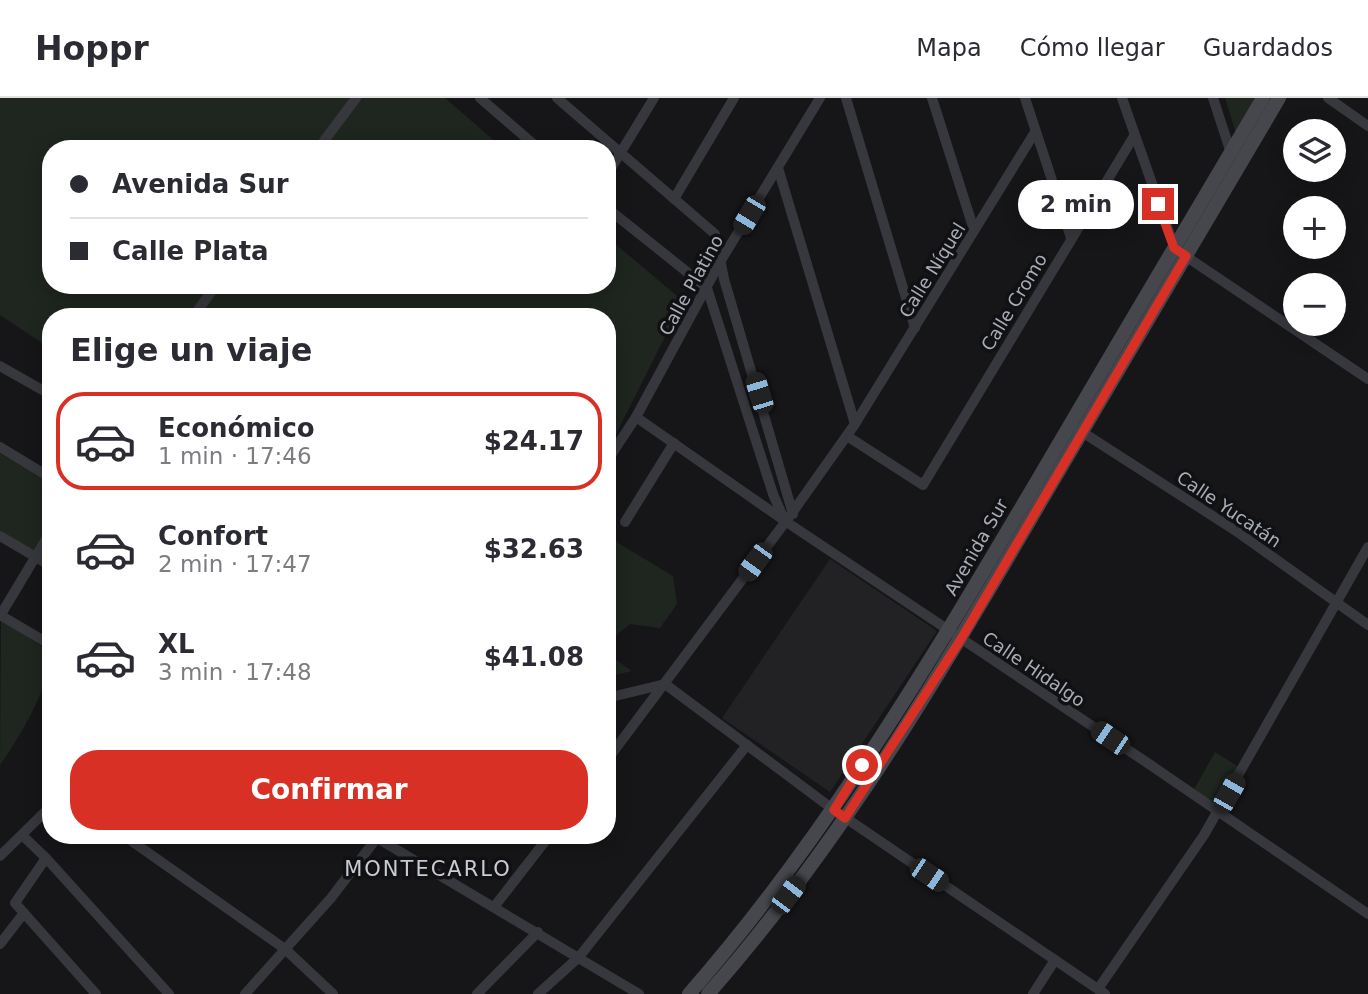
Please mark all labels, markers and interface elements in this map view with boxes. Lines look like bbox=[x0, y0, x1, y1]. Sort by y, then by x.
text: Hoppr bbox=[35, 29, 149, 68]
text: Mapa bbox=[916, 34, 982, 62]
text: Cómo llegar bbox=[1020, 34, 1165, 62]
text: Guardados bbox=[1203, 34, 1333, 62]
map controls bbox=[1283, 119, 1346, 336]
button: layers bbox=[1283, 119, 1346, 182]
text: Avenida Sur bbox=[112, 169, 288, 199]
callout: 2 min bbox=[1018, 180, 1134, 228]
route end bbox=[1142, 188, 1174, 220]
text: 2 min bbox=[1040, 191, 1112, 217]
car bbox=[730, 192, 769, 238]
button: + bbox=[1283, 196, 1346, 259]
street label: Calle Níquel bbox=[895, 219, 969, 321]
street label: Calle Platino bbox=[655, 231, 727, 339]
text: Calle Plata bbox=[112, 236, 269, 266]
street label: Calle Cromo bbox=[977, 250, 1051, 354]
button: − bbox=[1283, 273, 1346, 336]
text: Elige un viaje bbox=[70, 331, 312, 369]
car bbox=[743, 370, 776, 416]
icon: car bbox=[74, 410, 137, 473]
text: Económico bbox=[158, 413, 315, 443]
text: $24.17 bbox=[484, 426, 584, 456]
text: 1 min · 17:46 bbox=[158, 443, 312, 469]
street label: Calle Yucatán bbox=[1173, 466, 1285, 552]
street label: Avenida Sur bbox=[940, 495, 1012, 599]
icon: car bbox=[74, 518, 137, 581]
text: Confort bbox=[158, 521, 268, 551]
text: $32.63 bbox=[484, 534, 584, 564]
car bbox=[735, 539, 776, 585]
text: 2 min · 17:47 bbox=[158, 551, 312, 577]
icon: car bbox=[74, 626, 137, 689]
street label: Calle Hidalgo bbox=[979, 627, 1089, 711]
text: XL bbox=[158, 629, 195, 659]
text: $41.08 bbox=[484, 642, 584, 672]
text: 3 min · 17:48 bbox=[158, 659, 312, 685]
car bbox=[1087, 718, 1134, 758]
route start bbox=[846, 749, 878, 781]
button: Confirmar bbox=[70, 750, 588, 830]
car bbox=[1210, 770, 1249, 816]
car bbox=[906, 855, 953, 895]
district label: MONTECARLO bbox=[344, 857, 512, 881]
car bbox=[767, 872, 810, 918]

